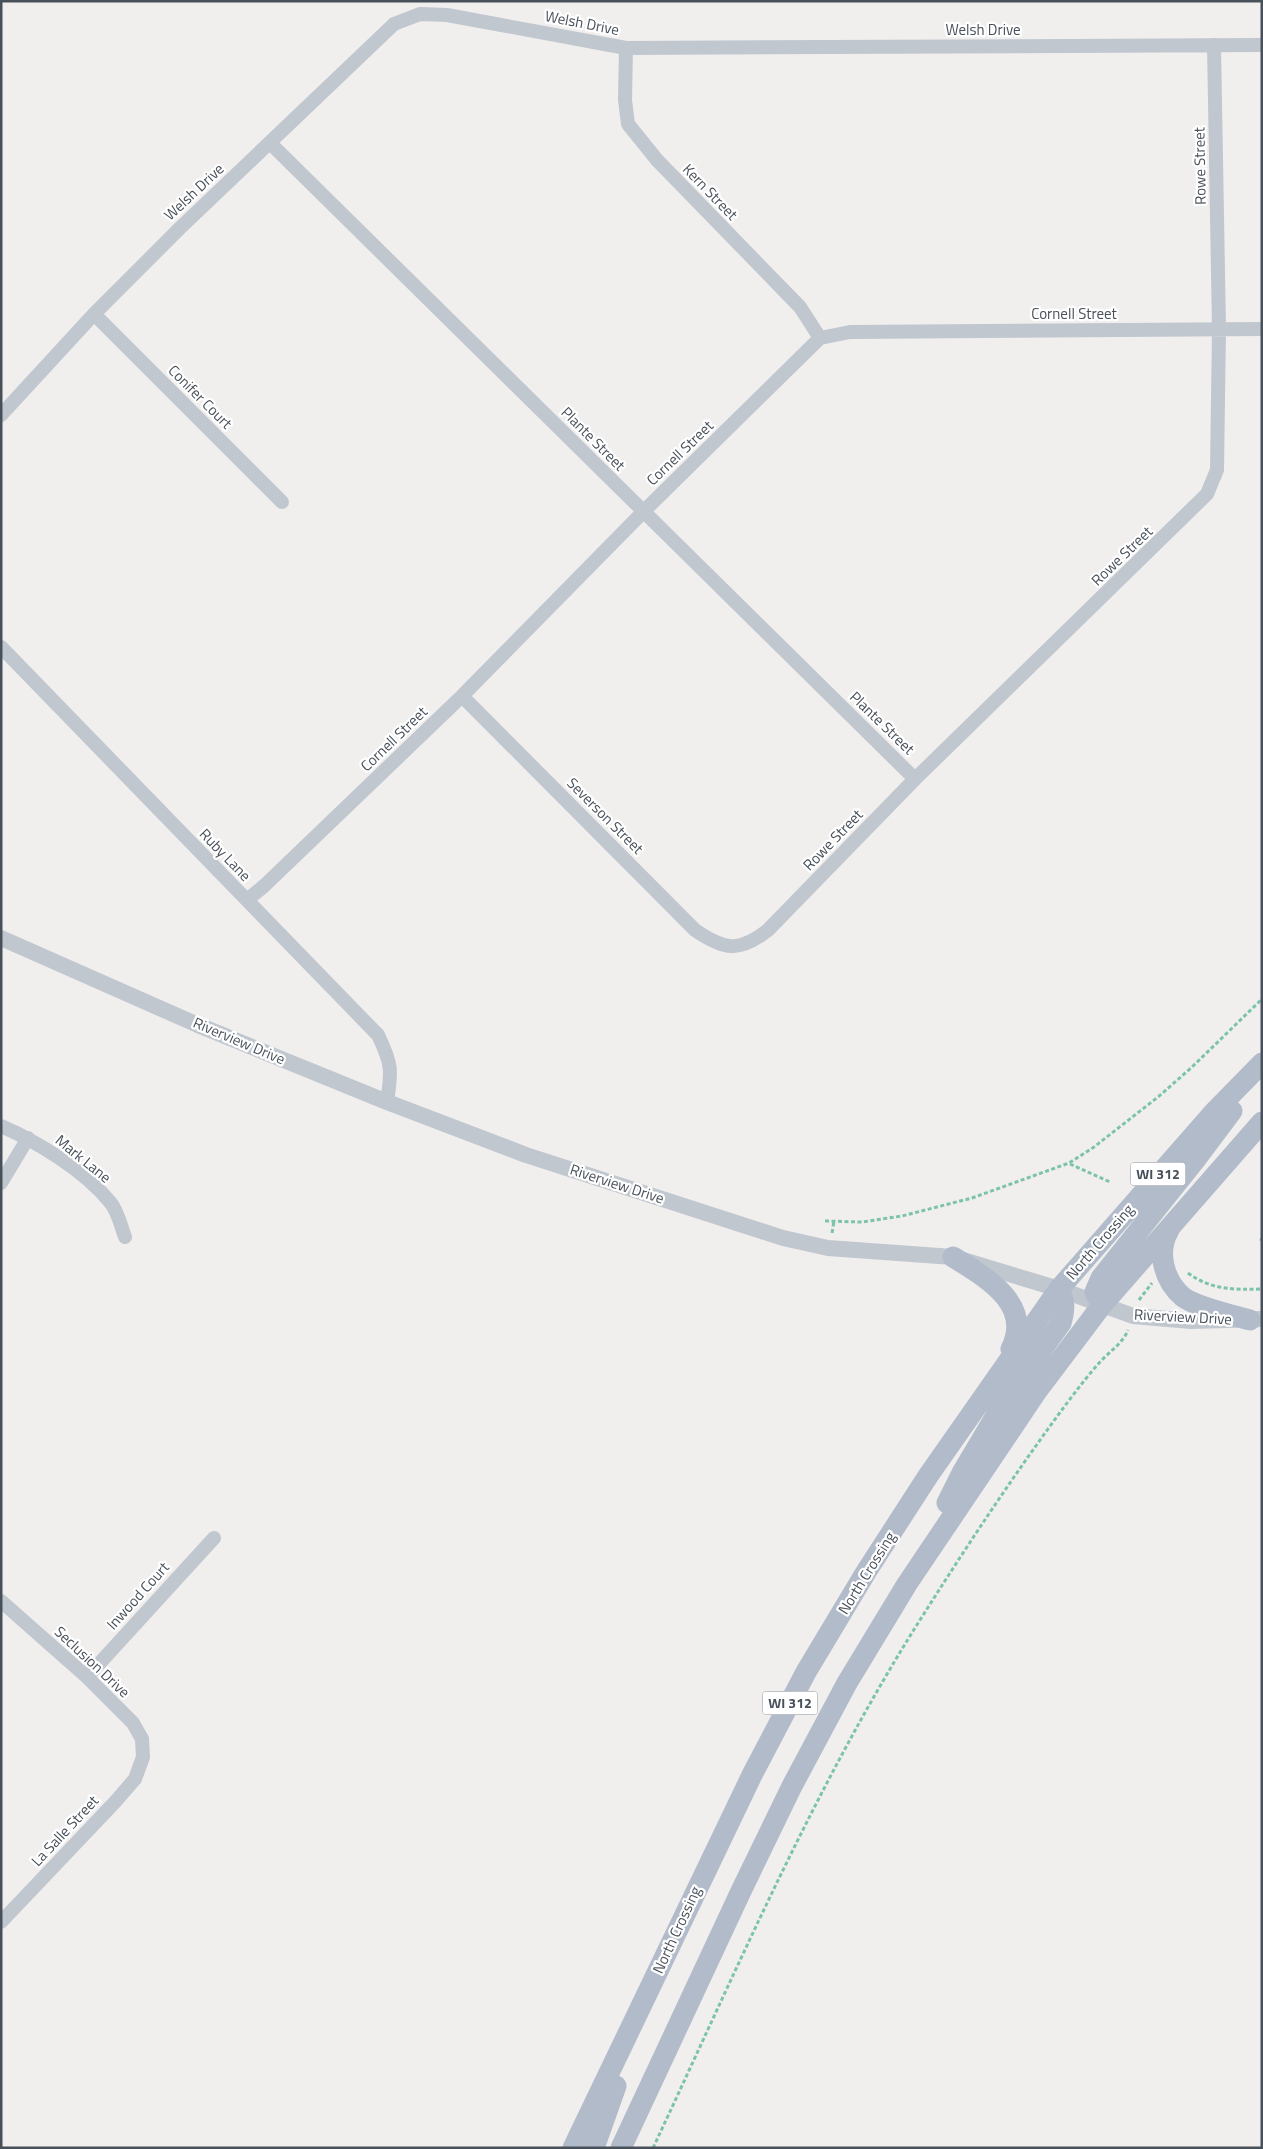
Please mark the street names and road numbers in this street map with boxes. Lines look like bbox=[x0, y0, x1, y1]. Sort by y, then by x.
street label: Welsh Drive bbox=[543, 4, 621, 41]
street label: Welsh Drive bbox=[945, 18, 1021, 41]
street label: Rowe Street bbox=[1187, 126, 1212, 205]
street label: Welsh Drive bbox=[158, 158, 229, 226]
street label: Kern Street bbox=[677, 158, 744, 226]
street label: Cornell Street bbox=[1031, 302, 1118, 325]
street label: Conifer Court bbox=[163, 359, 238, 434]
street label: Plante Street bbox=[556, 401, 631, 477]
street label: Cornell Street bbox=[641, 414, 719, 491]
street label: Rowe Street bbox=[1086, 520, 1158, 591]
street label: Plante Street bbox=[845, 686, 921, 760]
street label: Cornell Street bbox=[355, 700, 433, 777]
street label: Severson Street bbox=[562, 772, 649, 860]
street label: Rowe Street bbox=[797, 803, 868, 876]
street label: Ruby Lane bbox=[194, 823, 256, 886]
street label: Riverview Drive bbox=[190, 1011, 289, 1070]
street label: Mark Lane bbox=[50, 1129, 116, 1188]
street label: Riverview Drive bbox=[567, 1157, 667, 1210]
road number: WI 312 bbox=[1130, 1162, 1186, 1186]
street label: North Crossing bbox=[1060, 1198, 1139, 1285]
street label: Riverview Drive bbox=[1134, 1302, 1233, 1331]
street label: North Crossing bbox=[832, 1527, 901, 1619]
street label: Inwood Court bbox=[101, 1556, 175, 1635]
street label: Seclusion Drive bbox=[49, 1620, 135, 1703]
road number: WI 312 bbox=[762, 1692, 818, 1715]
street label: La Salle Street bbox=[25, 1789, 104, 1871]
street label: North Crossing bbox=[646, 1882, 707, 1977]

